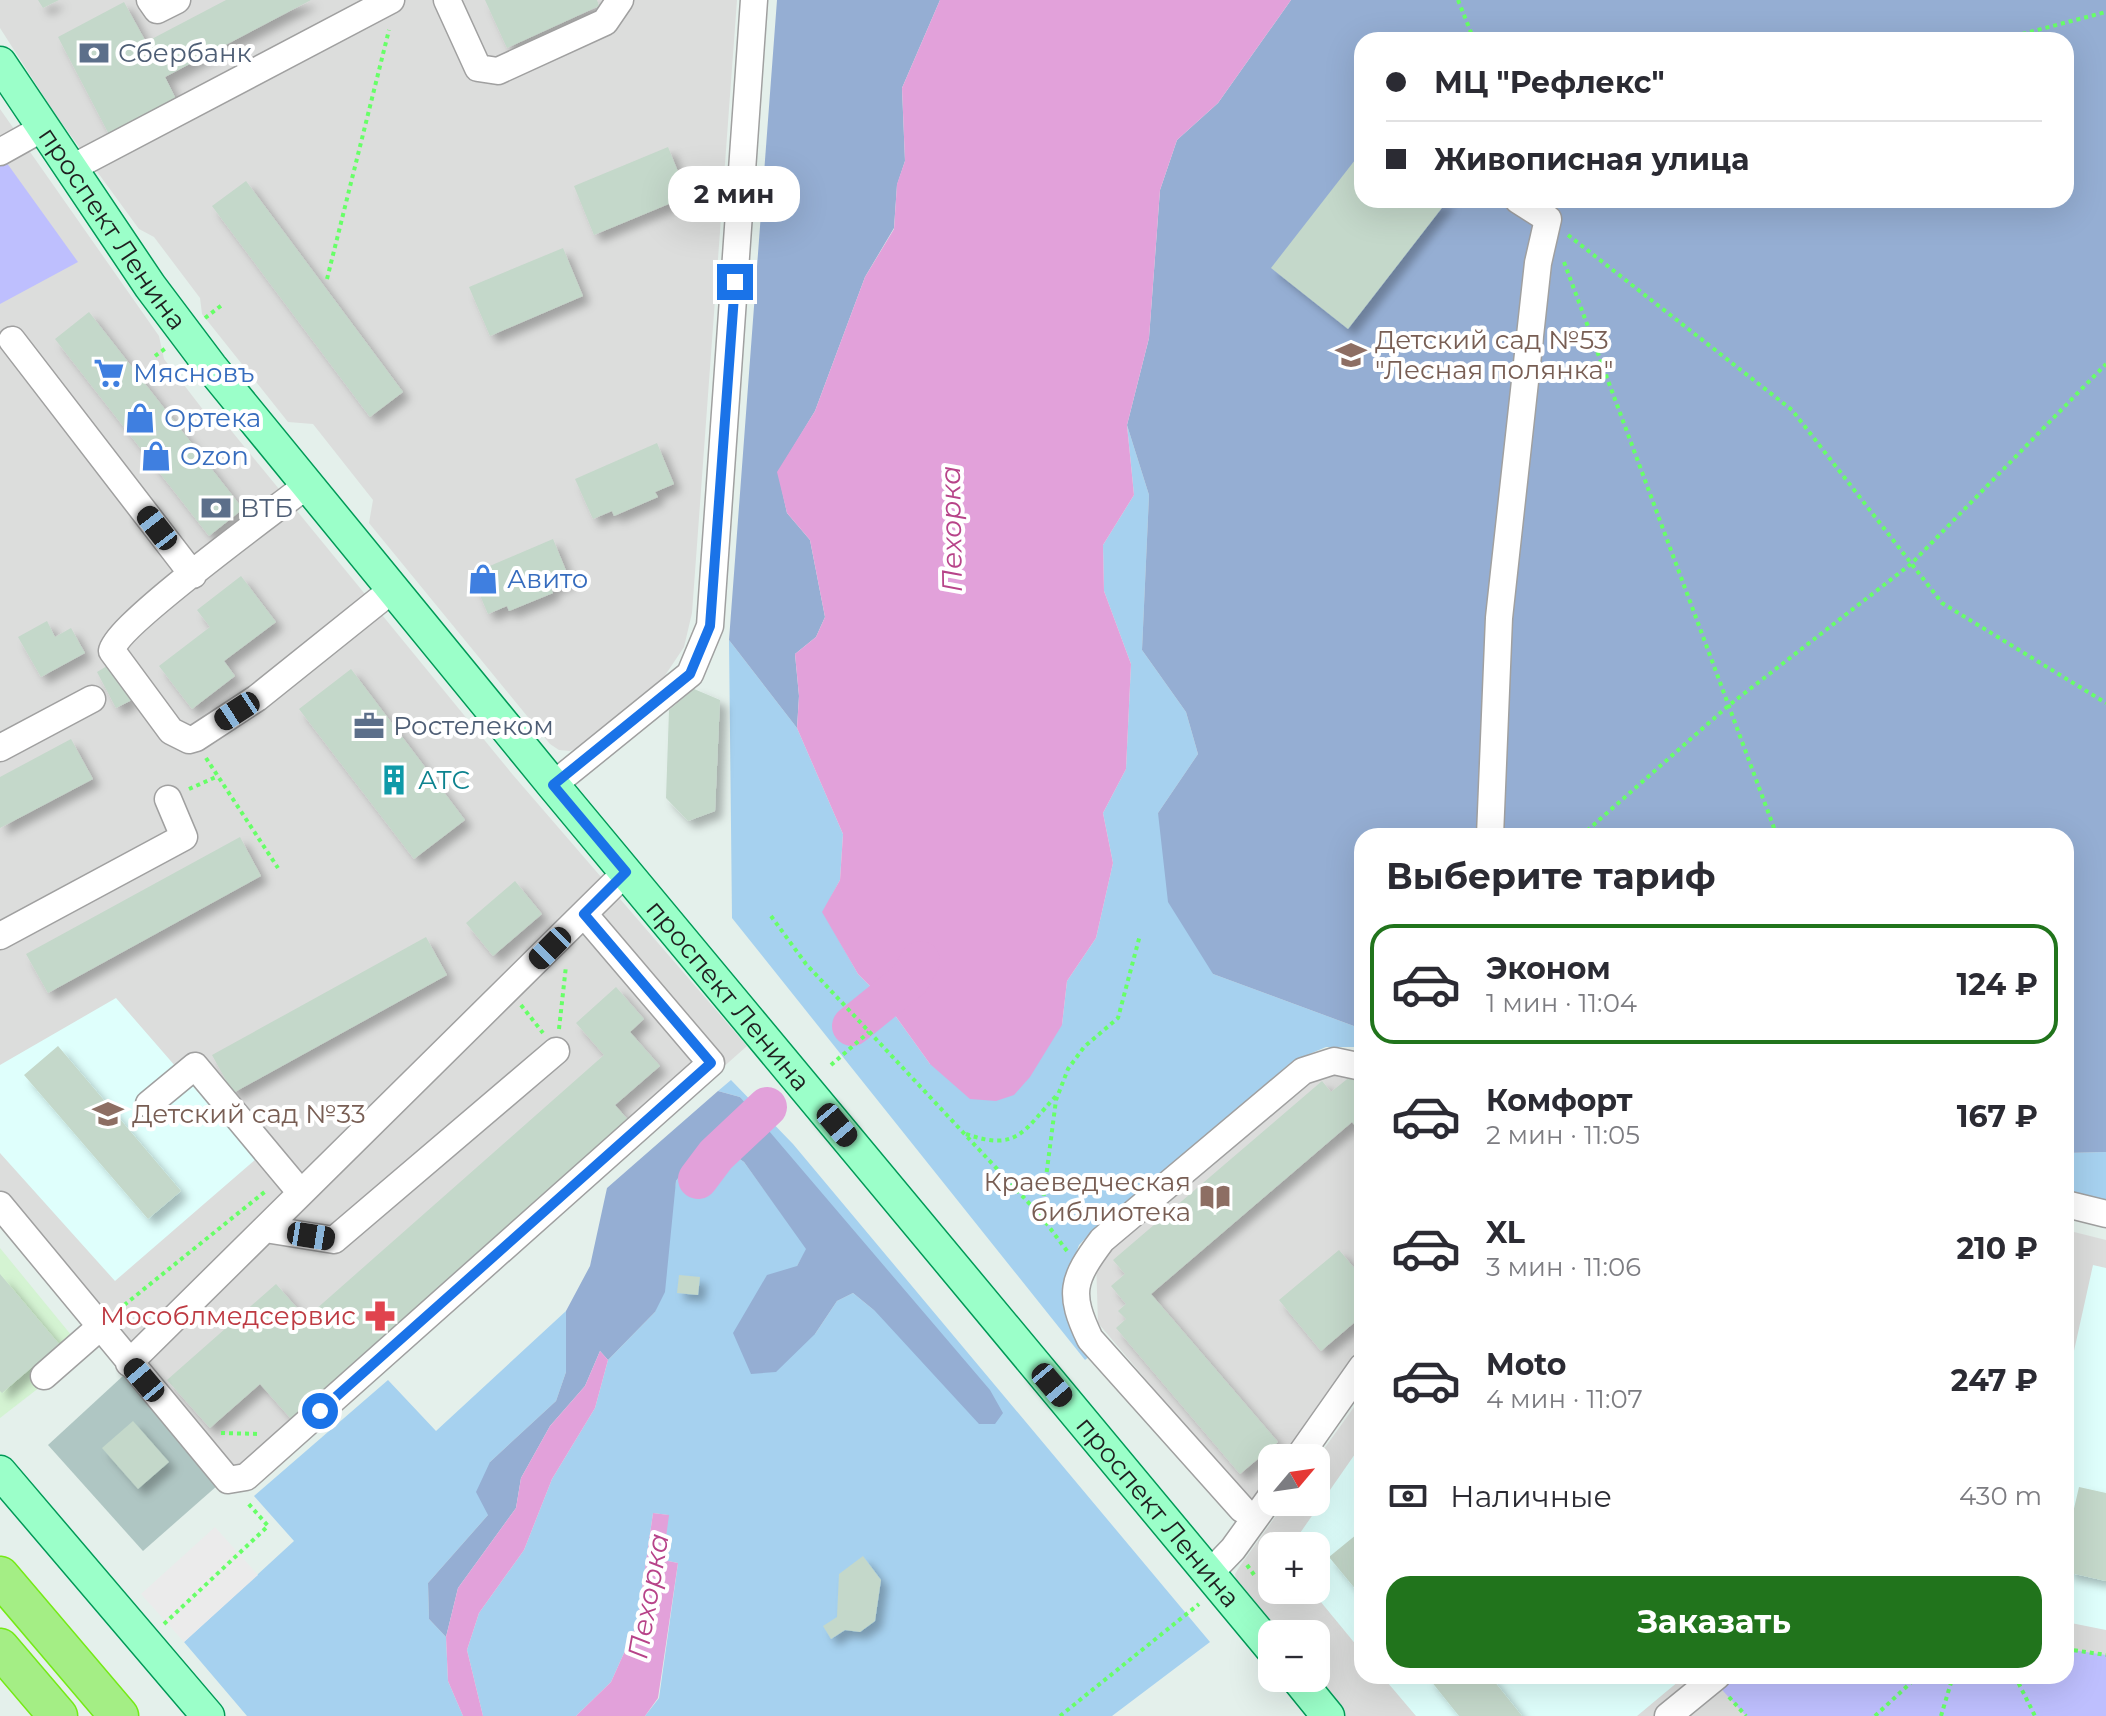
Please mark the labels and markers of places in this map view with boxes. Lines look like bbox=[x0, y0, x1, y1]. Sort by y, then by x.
bank icon: Сбербанк bbox=[77, 36, 111, 70]
place label: Сбербанк bbox=[118, 37, 252, 69]
place label: Детский сад №53 "Лесная полянка" bbox=[1375, 324, 1613, 386]
school or university icon: Детский сад №53 "Лесная полянка" bbox=[1334, 338, 1368, 372]
supermarket icon: Мясновъ bbox=[92, 356, 126, 390]
place label: Мясновъ bbox=[133, 357, 254, 389]
shop icon: Ортека bbox=[123, 401, 157, 435]
place label: Ортека bbox=[164, 402, 261, 434]
shop icon: Ozon bbox=[139, 439, 173, 473]
place label: Ozon bbox=[180, 440, 249, 472]
bank icon: ВТБ bbox=[199, 491, 233, 525]
place label: ВТБ bbox=[240, 492, 293, 524]
shop icon: Авито bbox=[466, 562, 500, 596]
place label: Авито bbox=[507, 563, 588, 595]
office icon: Ростелеком bbox=[352, 709, 386, 743]
place label: Ростелеком bbox=[393, 710, 554, 742]
building icon: АТС bbox=[377, 763, 411, 797]
place label: АТС bbox=[418, 764, 470, 796]
school or university icon: Детский сад №33 bbox=[91, 1097, 125, 1131]
place label: Детский сад №33 bbox=[132, 1098, 366, 1130]
place label: Краеведческая библиотека bbox=[983, 1166, 1191, 1228]
library icon: Краеведческая библиотека bbox=[1198, 1180, 1232, 1214]
pharmacy icon: Мособлмедсервис bbox=[363, 1299, 397, 1333]
place label: Мособлмедсервис bbox=[100, 1300, 356, 1332]

